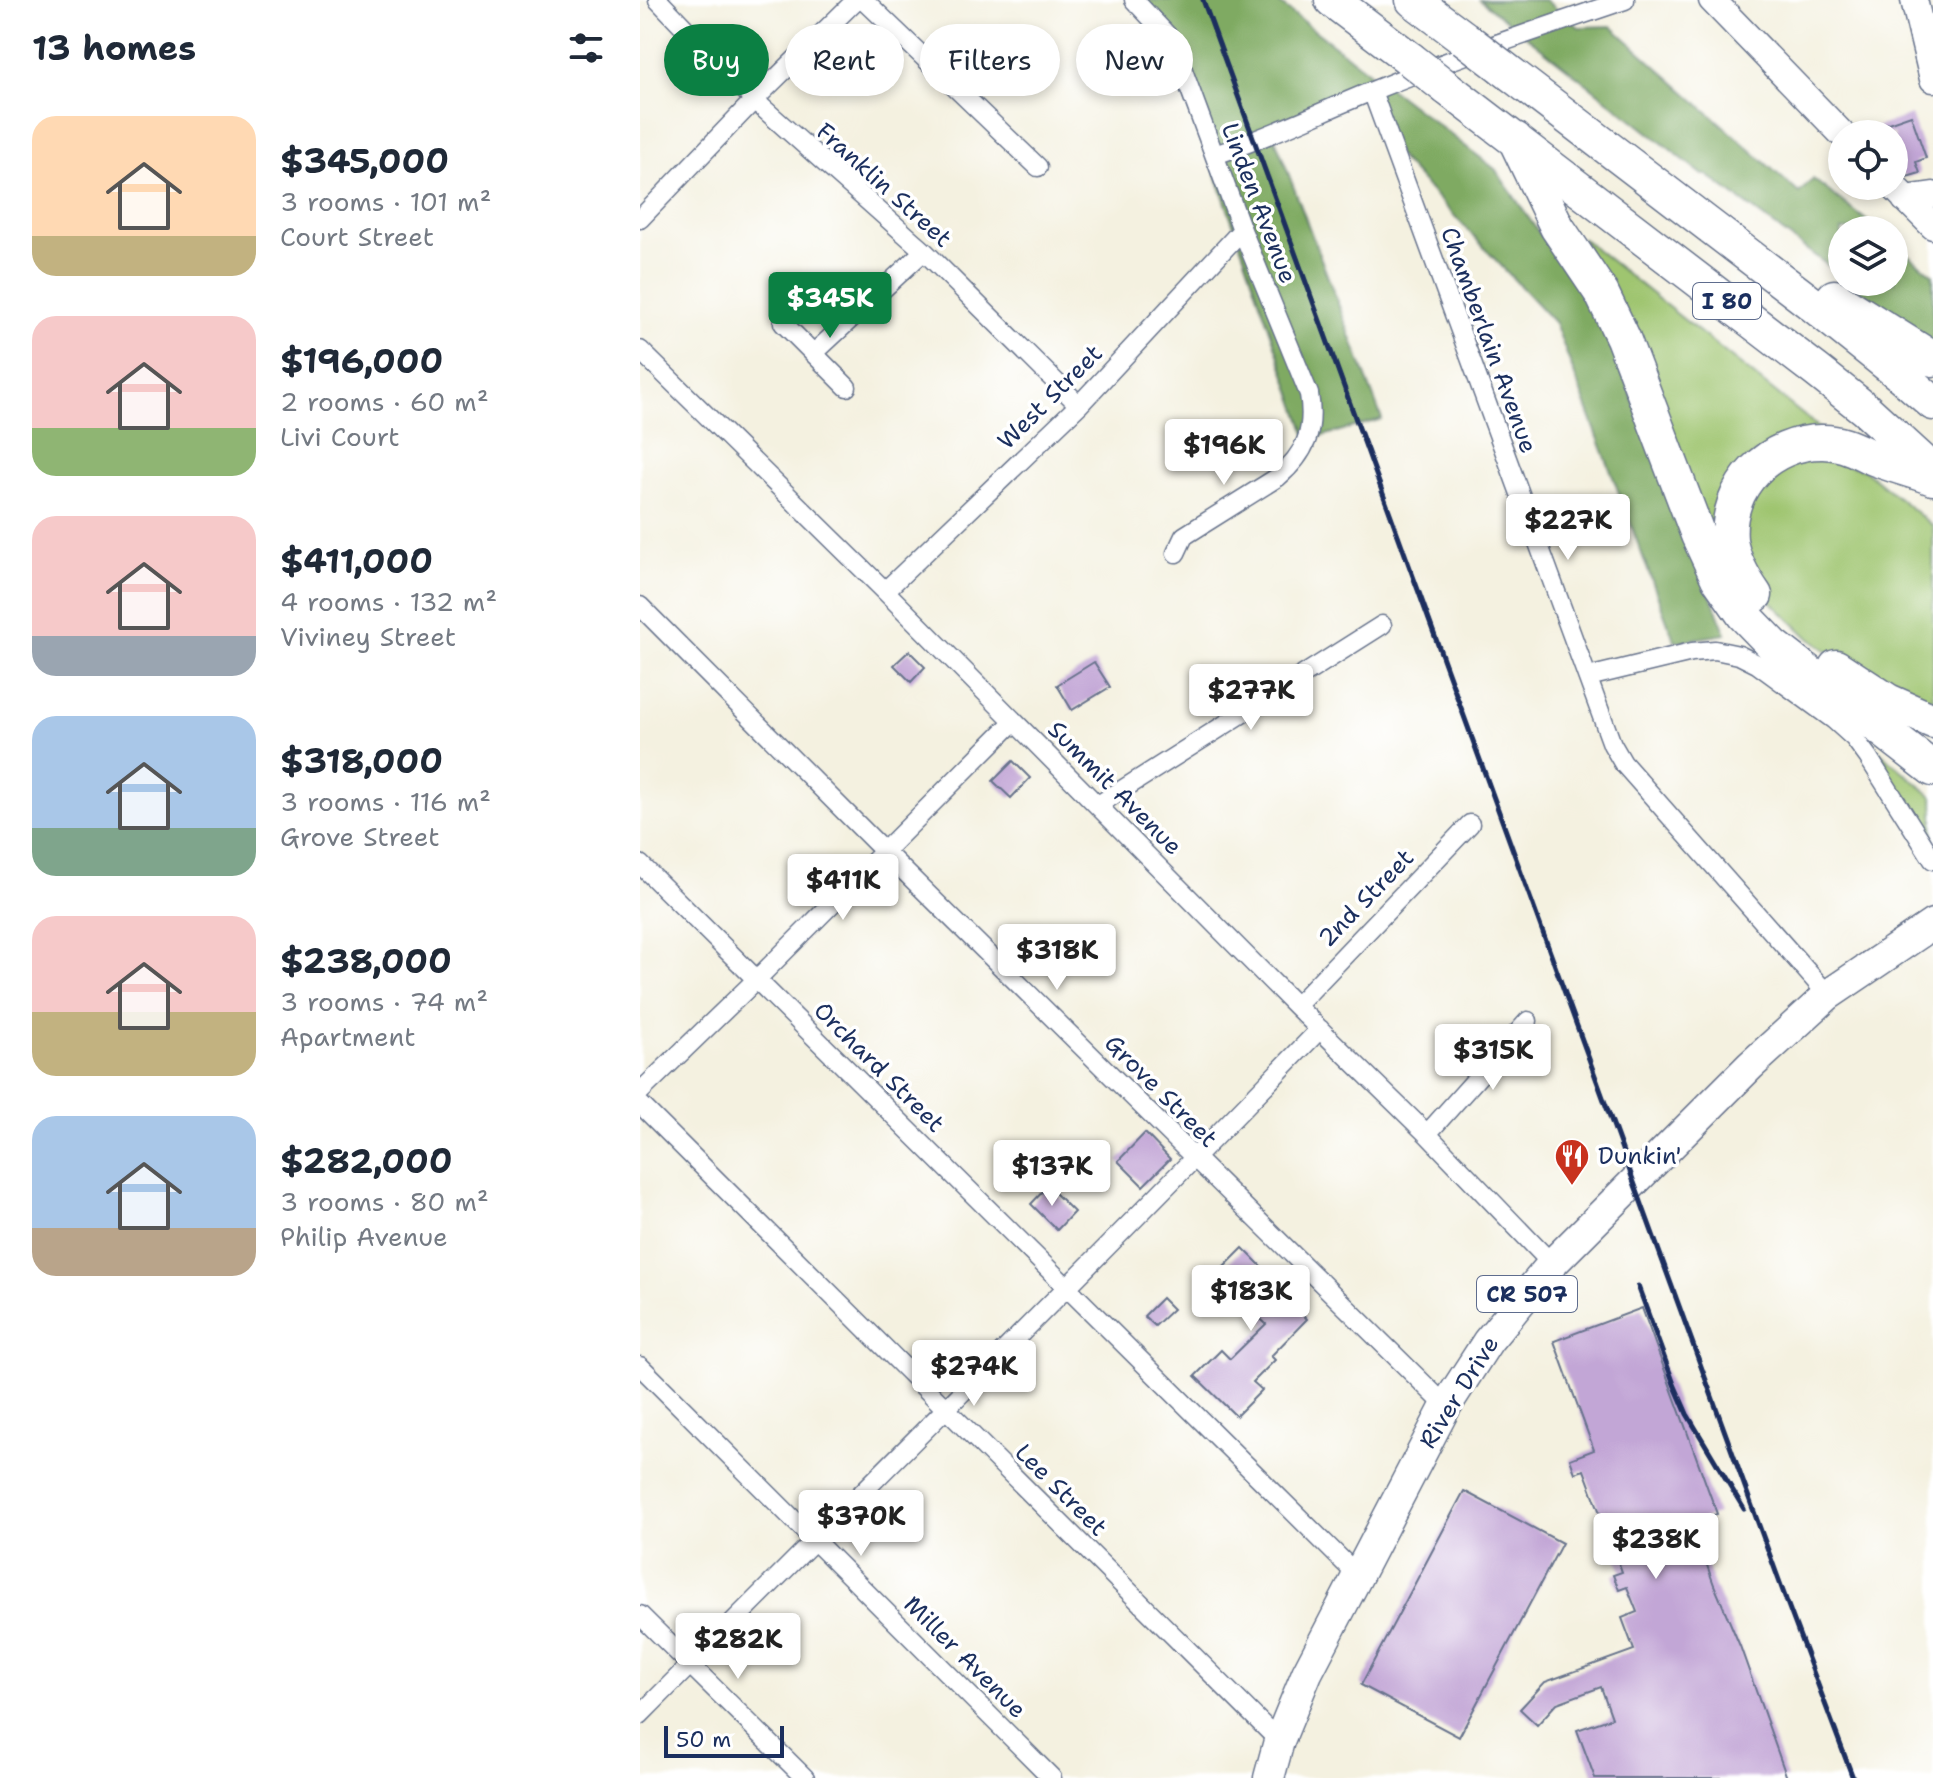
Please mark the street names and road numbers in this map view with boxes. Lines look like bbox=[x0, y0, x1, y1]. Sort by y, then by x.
street label: Franklin Street bbox=[809, 116, 959, 254]
street label: Linden Avenue bbox=[1214, 118, 1304, 288]
street label: Chamberlain Avenue bbox=[1433, 222, 1545, 458]
road number: I 80 bbox=[1693, 283, 1761, 319]
street label: West Street bbox=[991, 338, 1109, 456]
street label: Summit Avenue bbox=[1041, 714, 1189, 862]
street label: 2nd Street bbox=[1311, 842, 1421, 954]
street label: Orchard Street bbox=[807, 995, 951, 1139]
street label: Grove Street bbox=[1098, 1028, 1224, 1154]
road number: CR 507 bbox=[1477, 1276, 1577, 1312]
street label: River Drive bbox=[1412, 1330, 1506, 1454]
street label: Lee Street bbox=[1008, 1437, 1114, 1543]
street label: Miller Avenue bbox=[897, 1589, 1033, 1725]

